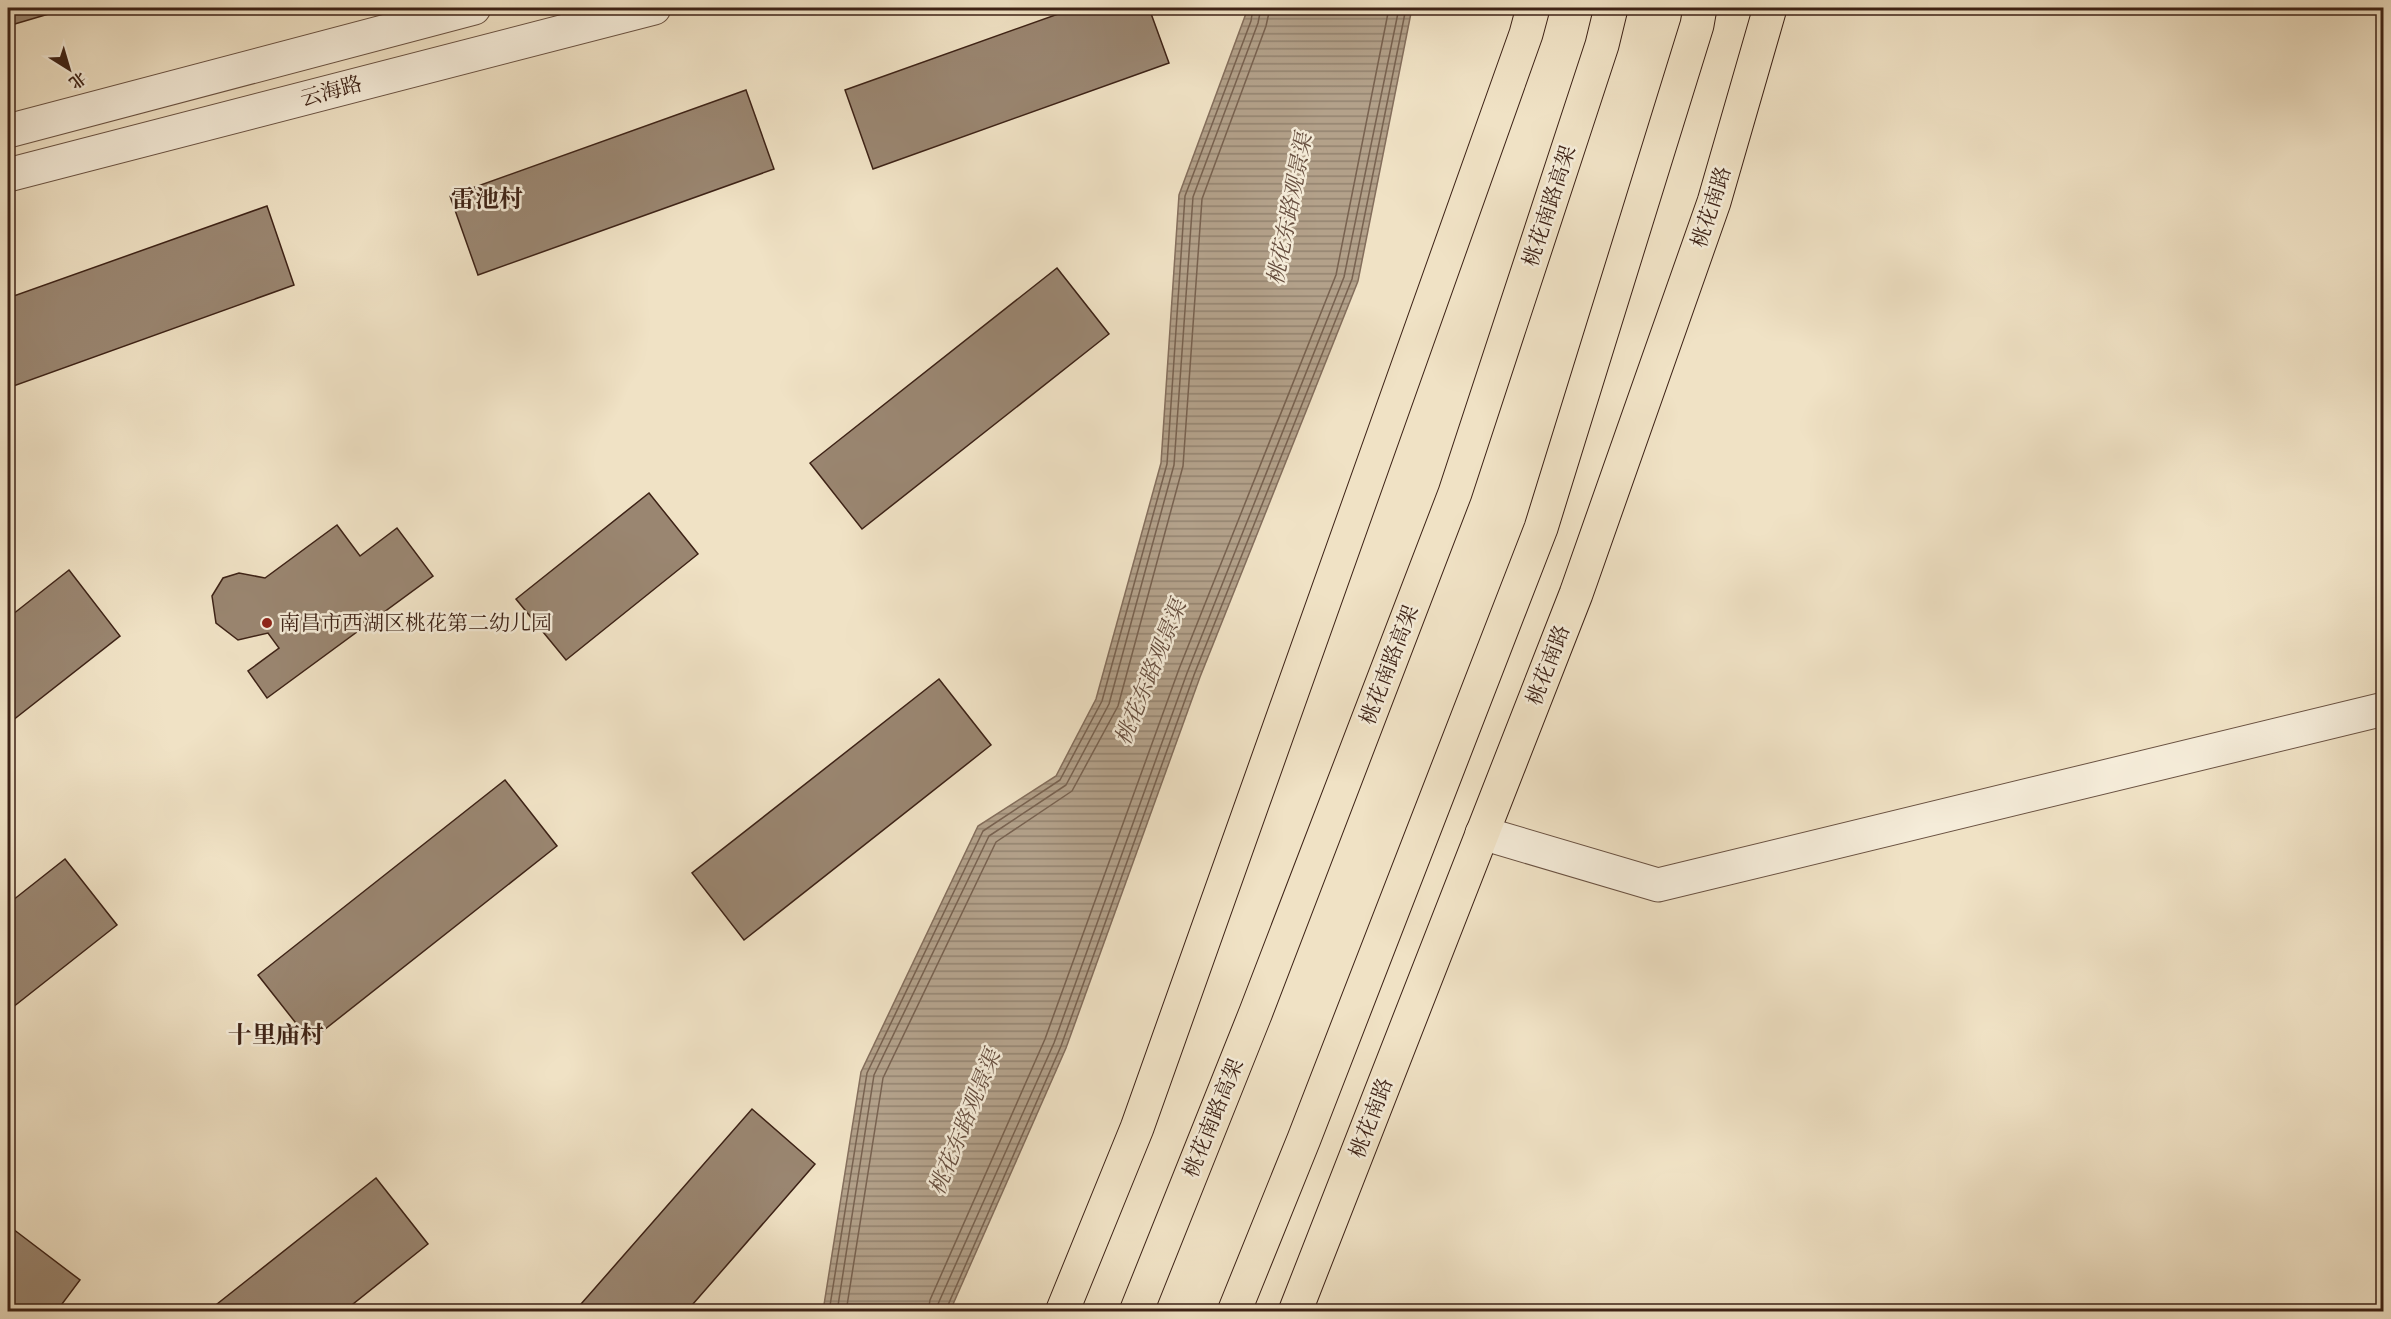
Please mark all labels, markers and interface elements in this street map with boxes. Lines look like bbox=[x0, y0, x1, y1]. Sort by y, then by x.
north arrow bbox=[39, 39, 99, 99]
text: 北 bbox=[66, 68, 90, 93]
street label: 云海路 bbox=[297, 70, 365, 112]
water label: 桃花东路观景渠 bbox=[1262, 128, 1318, 287]
street label: 桃花南路高架 bbox=[1517, 142, 1581, 270]
street label: 桃花南路 bbox=[1686, 163, 1736, 251]
district label: 雷池村 bbox=[451, 184, 523, 214]
water label: 桃花东路观景渠 bbox=[1109, 593, 1193, 749]
street label: 桃花南路高架 bbox=[1354, 602, 1424, 728]
place label: 南昌市西湖区桃花第二幼儿园 bbox=[279, 610, 552, 636]
marker: 南昌市西湖区桃花第二幼儿园 bbox=[260, 616, 274, 630]
street label: 桃花南路 bbox=[1521, 621, 1575, 709]
district label: 十里庙村 bbox=[228, 1020, 324, 1050]
water label: 桃花东路观景渠 bbox=[923, 1043, 1007, 1199]
street label: 桃花南路高架 bbox=[1177, 1055, 1249, 1181]
street label: 桃花南路 bbox=[1344, 1074, 1398, 1162]

